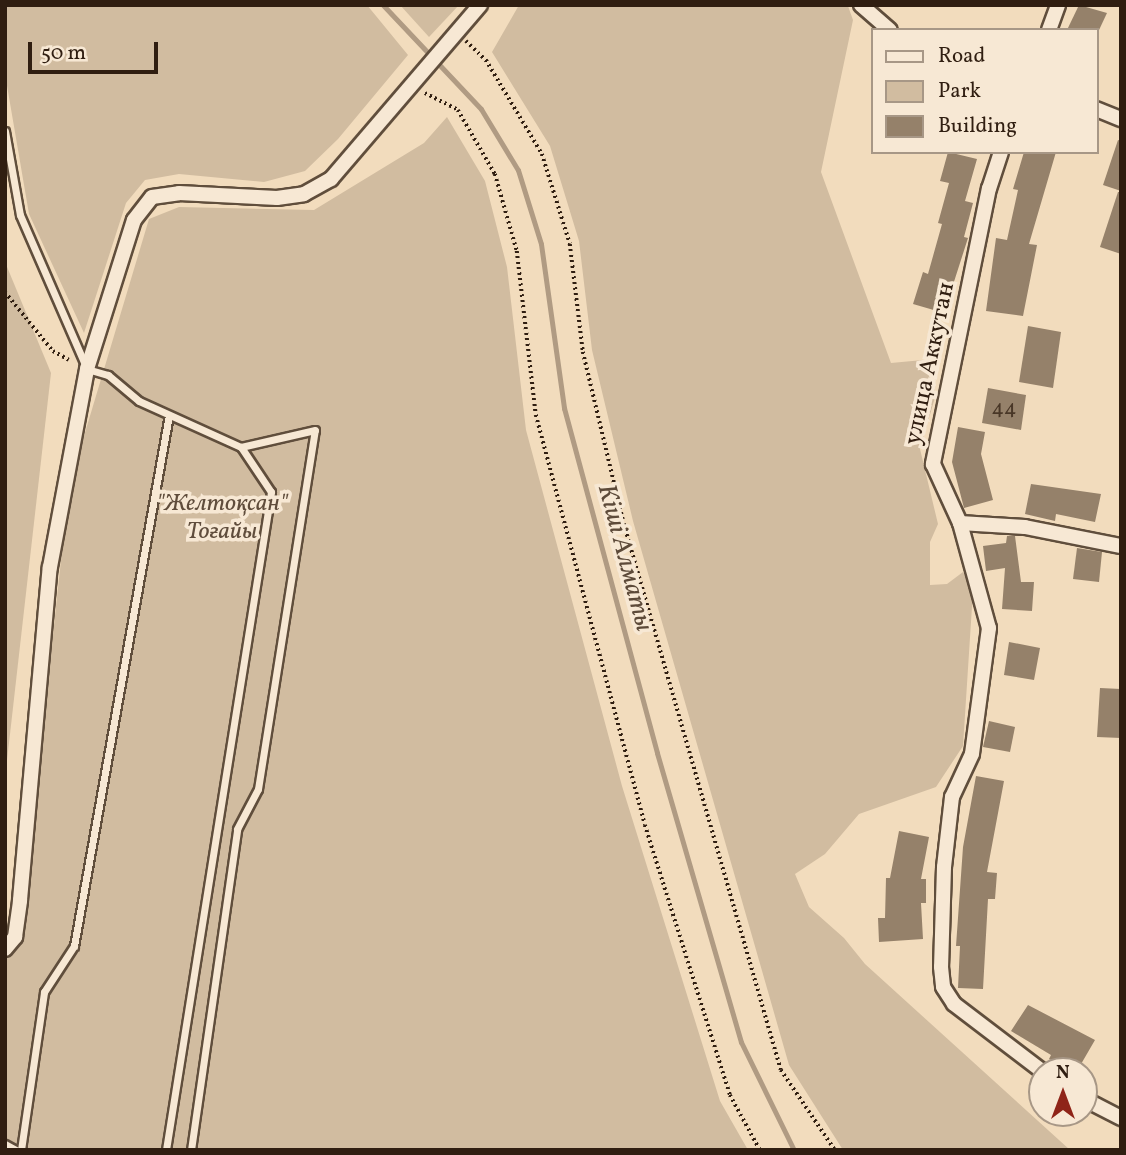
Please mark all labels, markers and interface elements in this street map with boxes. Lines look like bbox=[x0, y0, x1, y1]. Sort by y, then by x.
scale bar bbox=[32, 28, 161, 72]
legend bbox=[870, 28, 1098, 154]
text: 50 m bbox=[41, 39, 86, 68]
text: Road bbox=[938, 42, 985, 71]
text: Park bbox=[938, 77, 981, 106]
text: Building bbox=[938, 112, 1017, 141]
street label: улица Аккутан bbox=[900, 280, 962, 448]
house number: 44 bbox=[991, 396, 1017, 422]
water label: Кіші Алматы bbox=[589, 481, 659, 635]
park label: "Желтоқсан" Тоғайы bbox=[156, 491, 288, 547]
north arrow bbox=[1028, 1057, 1098, 1127]
text: N bbox=[1056, 1060, 1070, 1086]

